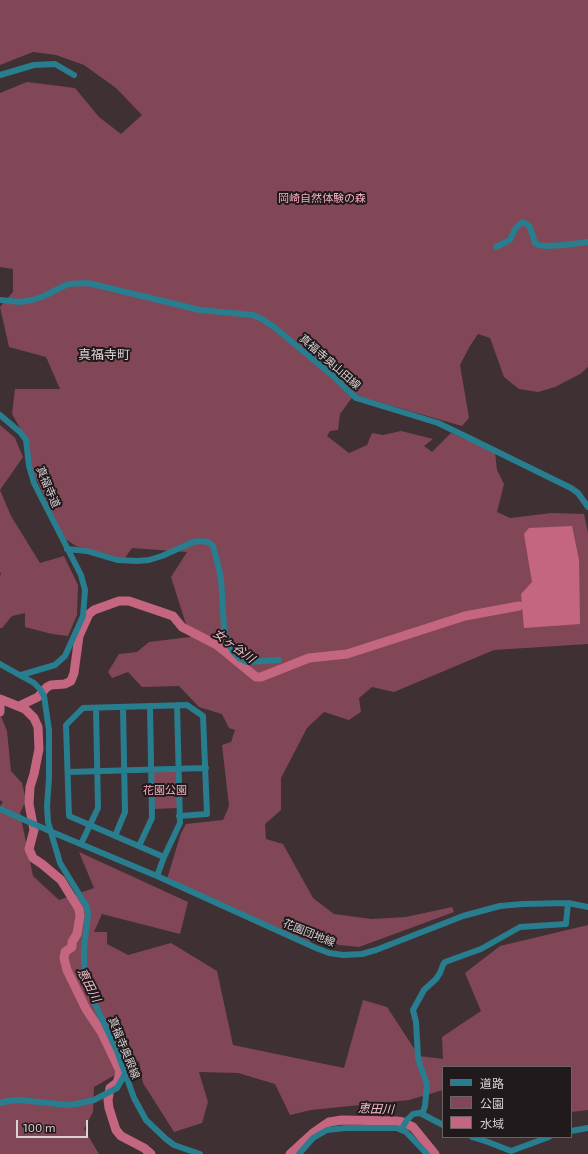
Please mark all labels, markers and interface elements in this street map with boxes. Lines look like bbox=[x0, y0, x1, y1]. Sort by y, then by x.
park label: 岡崎自然体験の森 bbox=[278, 191, 366, 205]
street label: 真福寺奥山田線 bbox=[297, 332, 363, 392]
district label: 真福寺町 bbox=[78, 347, 130, 363]
street label: 真福寺道 bbox=[33, 464, 63, 510]
water label: 女ヶ谷川 bbox=[210, 626, 258, 666]
park label: 花園公園 bbox=[143, 783, 187, 797]
street label: 花園団地線 bbox=[281, 917, 337, 949]
water label: 恵田川 bbox=[74, 966, 104, 1004]
street label: 真福寺奥殿線 bbox=[106, 1015, 142, 1081]
legend bbox=[442, 1066, 572, 1138]
text: 道路 bbox=[480, 1076, 504, 1090]
text: 公園 bbox=[480, 1096, 504, 1110]
water label: 恵田川 bbox=[358, 1101, 394, 1117]
scale bar bbox=[18, 1112, 90, 1138]
text: 水域 bbox=[480, 1116, 504, 1130]
text: 100 m bbox=[23, 1120, 55, 1134]

